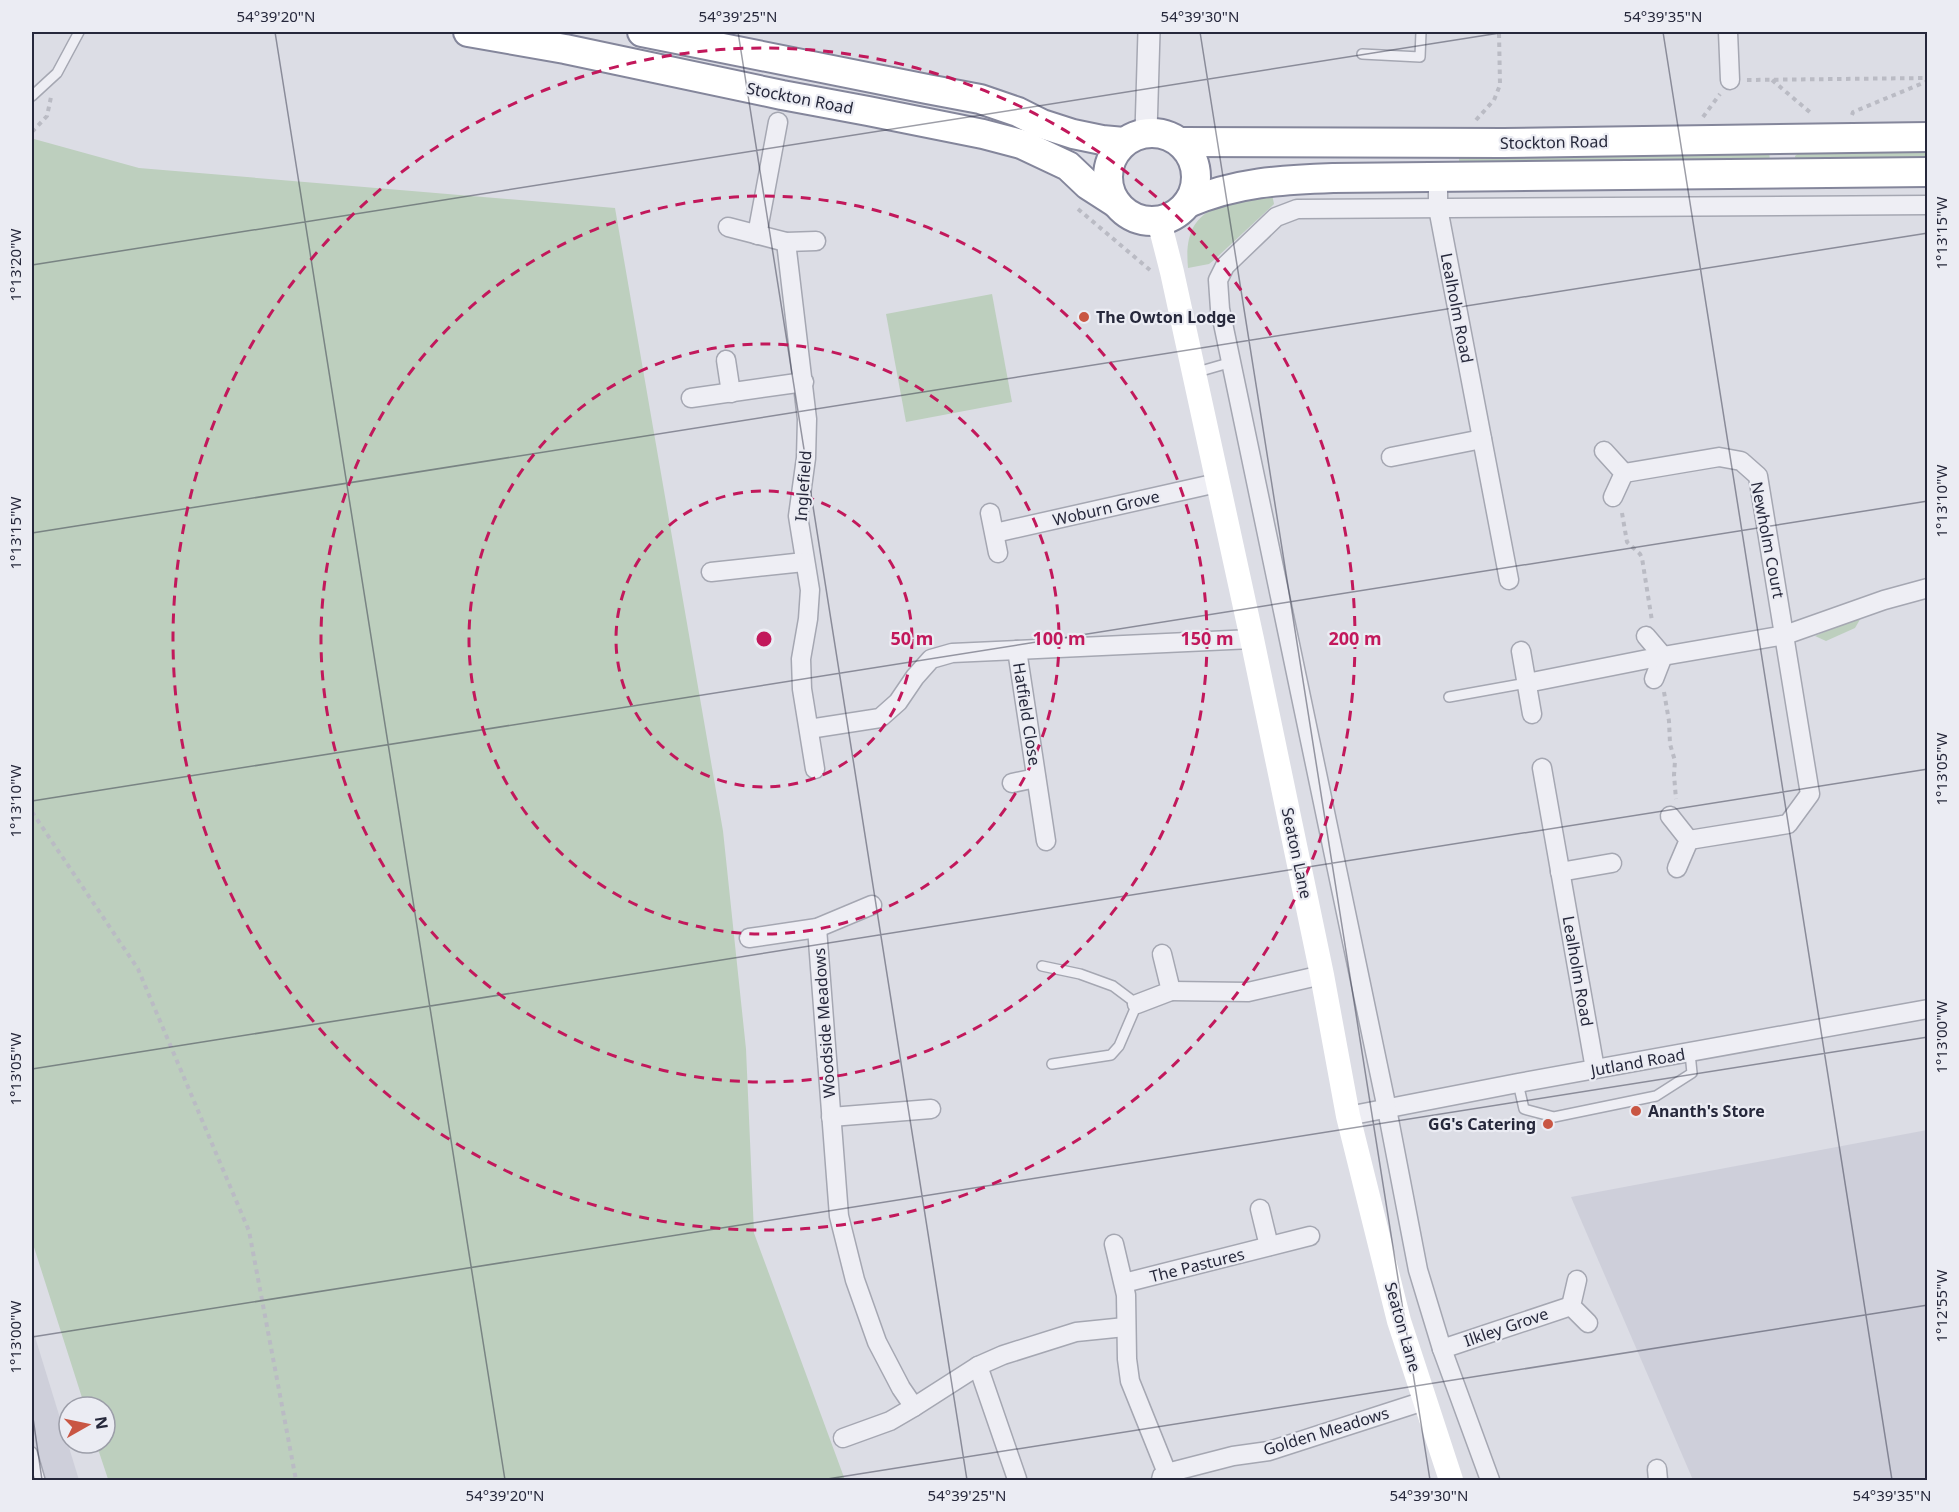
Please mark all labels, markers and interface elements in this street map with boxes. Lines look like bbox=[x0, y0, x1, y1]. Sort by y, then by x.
text: 54°39'20"N bbox=[237, 6, 315, 26]
text: 54°39'25"N bbox=[699, 6, 777, 26]
text: 54°39'30"N bbox=[1161, 6, 1239, 26]
text: 54°39'35"N bbox=[1624, 6, 1702, 26]
street label: Stockton Road bbox=[745, 77, 855, 119]
street label: Stockton Road bbox=[1500, 130, 1608, 154]
text: 1°13'15"W bbox=[1931, 196, 1951, 270]
text: 1°13'20"W bbox=[5, 228, 25, 302]
street label: Lealholm Road bbox=[1436, 251, 1478, 365]
place label: The Owton Lodge bbox=[1096, 306, 1236, 328]
marker: The Owton Lodge bbox=[1077, 310, 1091, 324]
street label: Inglefield bbox=[790, 450, 816, 522]
text: 1°13'10"W bbox=[1931, 464, 1951, 538]
street label: Newholm Court bbox=[1746, 480, 1790, 600]
street label: Woburn Grove bbox=[1050, 485, 1162, 531]
text: 1°13'15"W bbox=[5, 496, 25, 570]
text: 50 m bbox=[891, 626, 933, 650]
text: 100 m bbox=[1032, 626, 1086, 650]
text: 150 m bbox=[1180, 626, 1234, 650]
text: 200 m bbox=[1328, 626, 1382, 650]
centre of rings bbox=[754, 629, 774, 649]
street label: Hatfield Close bbox=[1008, 661, 1046, 767]
text: 1°13'05"W bbox=[1931, 732, 1951, 806]
text: 1°13'10"W bbox=[5, 764, 25, 838]
street label: Seaton Lane bbox=[1277, 805, 1317, 901]
street label: Lealholm Road bbox=[1557, 914, 1599, 1028]
street label: Woodside Meadows bbox=[808, 947, 840, 1099]
text: 1°13'00"W bbox=[1931, 1000, 1951, 1074]
text: 1°13'05"W bbox=[5, 1032, 25, 1106]
street label: Jutland Road bbox=[1587, 1043, 1687, 1081]
place label: Ananth's Store bbox=[1648, 1100, 1765, 1122]
marker: Ananth's Store bbox=[1629, 1104, 1643, 1118]
place label: GG's Catering bbox=[1428, 1113, 1536, 1135]
marker: GG's Catering bbox=[1541, 1117, 1555, 1131]
street label: The Pastures bbox=[1147, 1243, 1247, 1287]
text: 1°12'55"W bbox=[1931, 1269, 1951, 1343]
street label: Seaton Lane bbox=[1380, 1279, 1426, 1375]
text: 1°13'00"W bbox=[5, 1300, 25, 1374]
street label: Ilkley Grove bbox=[1461, 1302, 1551, 1352]
north arrow bbox=[57, 1395, 117, 1455]
street label: Golden Meadows bbox=[1260, 1401, 1392, 1461]
text: N bbox=[90, 1415, 114, 1431]
text: 54°39'20"N bbox=[466, 1485, 544, 1505]
text: 54°39'25"N bbox=[928, 1485, 1006, 1505]
text: 54°39'30"N bbox=[1390, 1485, 1468, 1505]
text: 54°39'35"N bbox=[1853, 1485, 1931, 1505]

